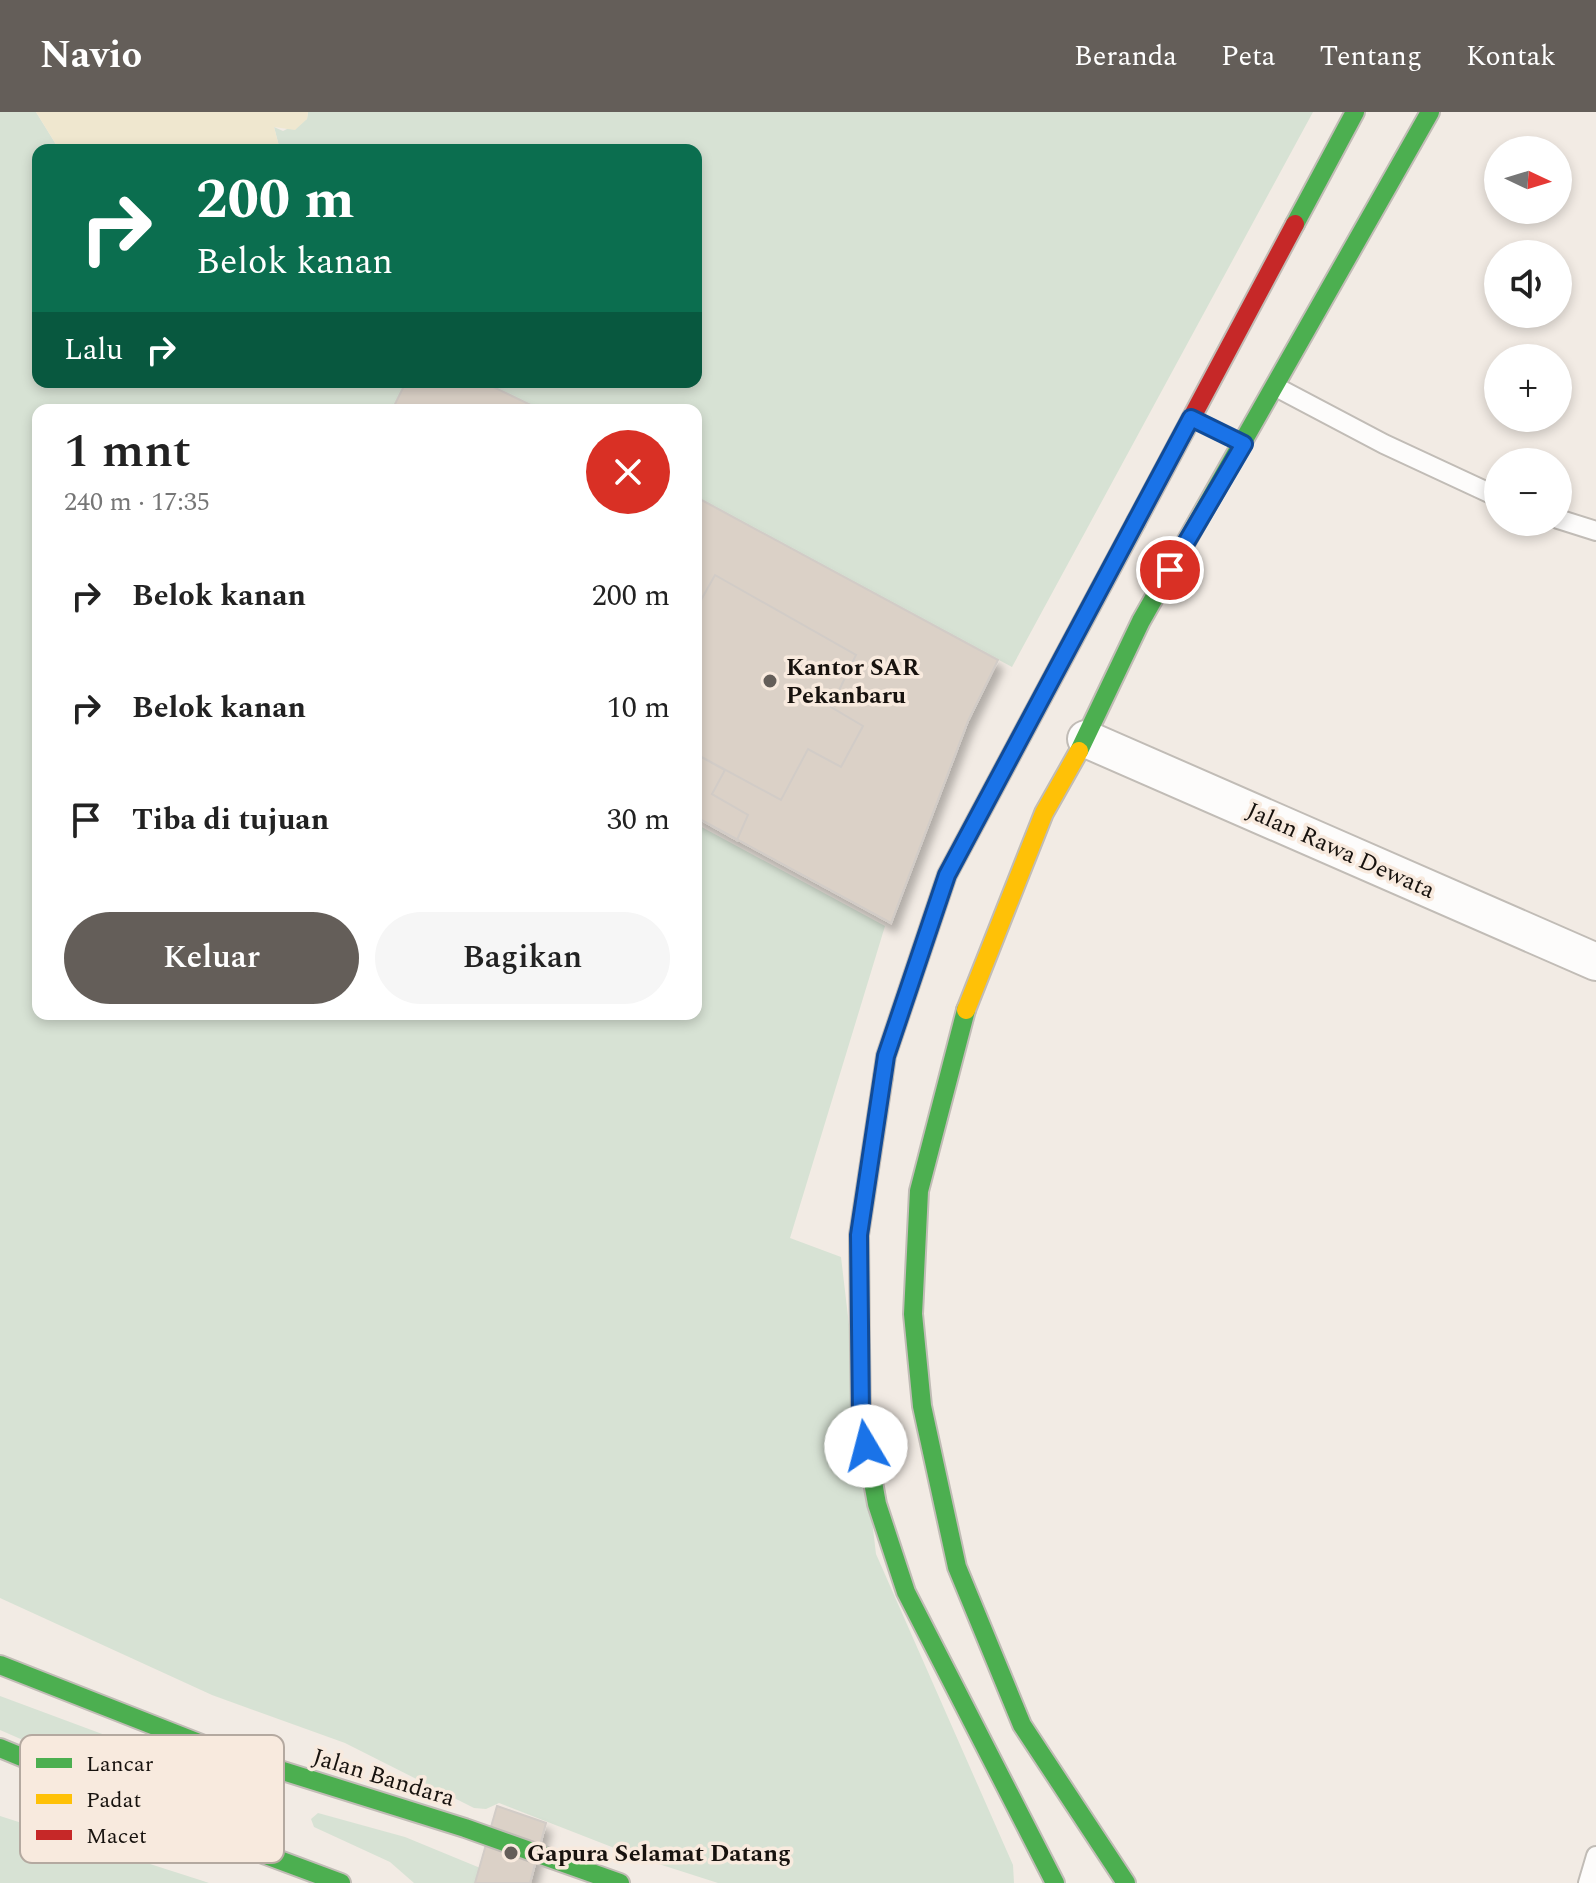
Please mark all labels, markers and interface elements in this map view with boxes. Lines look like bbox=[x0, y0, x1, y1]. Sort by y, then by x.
text: Navio bbox=[40, 27, 142, 85]
text: Beranda bbox=[1074, 35, 1177, 78]
text: Peta bbox=[1221, 35, 1276, 78]
text: Tentang bbox=[1320, 35, 1422, 78]
text: Kontak bbox=[1466, 35, 1556, 78]
north arrow bbox=[1484, 136, 1572, 224]
map controls bbox=[1484, 136, 1572, 536]
text: 200 m bbox=[196, 158, 355, 243]
icon: right bbox=[64, 176, 168, 280]
text: Belok kanan bbox=[196, 235, 393, 290]
button: sound bbox=[1484, 240, 1572, 328]
text: Lalu bbox=[64, 327, 123, 373]
icon: right bbox=[139, 328, 183, 372]
button: + bbox=[1484, 344, 1572, 432]
text: 1 mnt bbox=[64, 415, 191, 488]
button: close bbox=[586, 430, 670, 514]
button: − bbox=[1484, 448, 1572, 536]
text: 240 m · 17:35 bbox=[64, 482, 210, 522]
pin bbox=[1136, 536, 1204, 604]
icon: arrive bbox=[1148, 548, 1192, 592]
text: Belok kanan bbox=[132, 573, 306, 619]
text: 200 m bbox=[592, 573, 670, 619]
icon: right bbox=[64, 574, 108, 618]
place label: Kantor SAR Pekanbaru bbox=[786, 650, 920, 714]
marker: Kantor SAR Pekanbaru bbox=[761, 672, 779, 690]
text: Belok kanan bbox=[132, 685, 306, 731]
text: 10 m bbox=[607, 685, 670, 731]
icon: right bbox=[64, 686, 108, 730]
street label: Jalan Rawa Dewata bbox=[1241, 793, 1441, 909]
text: Tiba di tujuan bbox=[132, 797, 329, 843]
text: 30 m bbox=[607, 797, 670, 843]
icon: arrive bbox=[64, 798, 108, 842]
button: Keluar bbox=[64, 912, 359, 1004]
button: Bagikan bbox=[375, 912, 670, 1004]
position arrow bbox=[824, 1404, 908, 1488]
legend bbox=[20, 1735, 284, 1863]
street label: Jalan Bandara bbox=[308, 1739, 460, 1817]
text: Lancar bbox=[86, 1748, 154, 1781]
text: Padat bbox=[86, 1784, 141, 1817]
text: Macet bbox=[86, 1820, 147, 1853]
place label: Gapura Selamat Datang bbox=[527, 1836, 791, 1872]
marker: Gapura Selamat Datang bbox=[502, 1844, 520, 1862]

